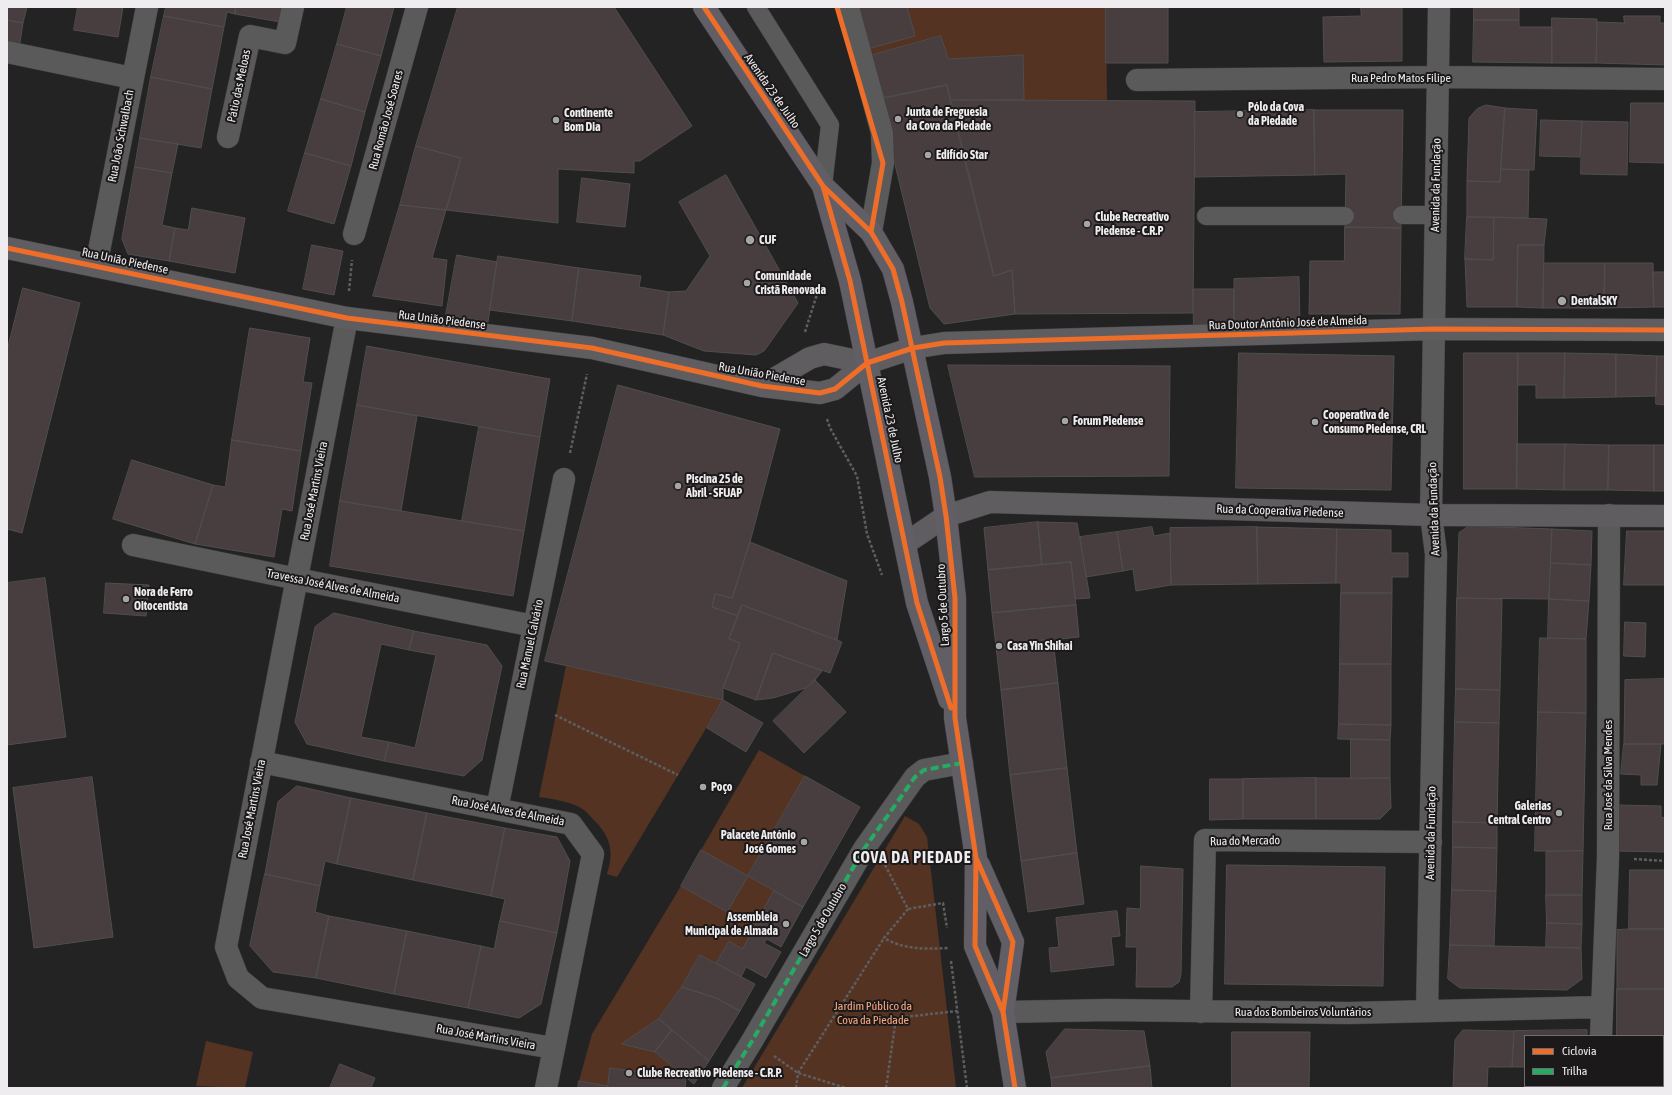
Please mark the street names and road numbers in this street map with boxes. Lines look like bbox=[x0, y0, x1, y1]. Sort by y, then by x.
street label: Pátio das Meloas bbox=[224, 48, 254, 124]
street label: Avenida 23 de Julho bbox=[741, 51, 803, 131]
street label: Rua Romão José Soares bbox=[366, 69, 406, 171]
street label: Rua Pedro Matos Filipe bbox=[1351, 71, 1451, 85]
street label: Rua João Schwalbach bbox=[105, 88, 137, 184]
street label: Avenida da Fundação bbox=[1428, 138, 1444, 232]
street label: Rua União Piedense bbox=[80, 245, 170, 277]
street label: Rua União Piedense bbox=[397, 307, 487, 333]
street label: Rua Doutor António José de Almeida bbox=[1208, 313, 1368, 333]
street label: Rua União Piedense bbox=[717, 359, 807, 389]
street label: Avenida 23 de Julho bbox=[874, 376, 906, 464]
street label: Rua José Martins Vieira bbox=[297, 440, 331, 542]
street label: Avenida da Fundação bbox=[1425, 462, 1443, 556]
street label: Rua da Cooperativa Piedense bbox=[1216, 502, 1344, 520]
street label: Largo 5 de Outubro bbox=[934, 563, 952, 647]
street label: Travessa José Alves de Almeida bbox=[265, 566, 401, 606]
street label: Rua Manuel Calvário bbox=[514, 598, 546, 690]
street label: Rua José da Silva Mendes bbox=[1601, 720, 1615, 830]
street label: Rua José Martins Vieira bbox=[235, 758, 269, 860]
street label: Avenida da Fundação bbox=[1423, 786, 1439, 880]
street label: Rua José Alves de Almeida bbox=[450, 793, 566, 829]
street label: Rua do Mercado bbox=[1210, 833, 1280, 849]
street label: Largo 5 de Outubro bbox=[796, 881, 850, 959]
street label: Rua dos Bombeiros Voluntários bbox=[1235, 1005, 1371, 1019]
street label: Rua José Martins Vieira bbox=[435, 1021, 537, 1053]

